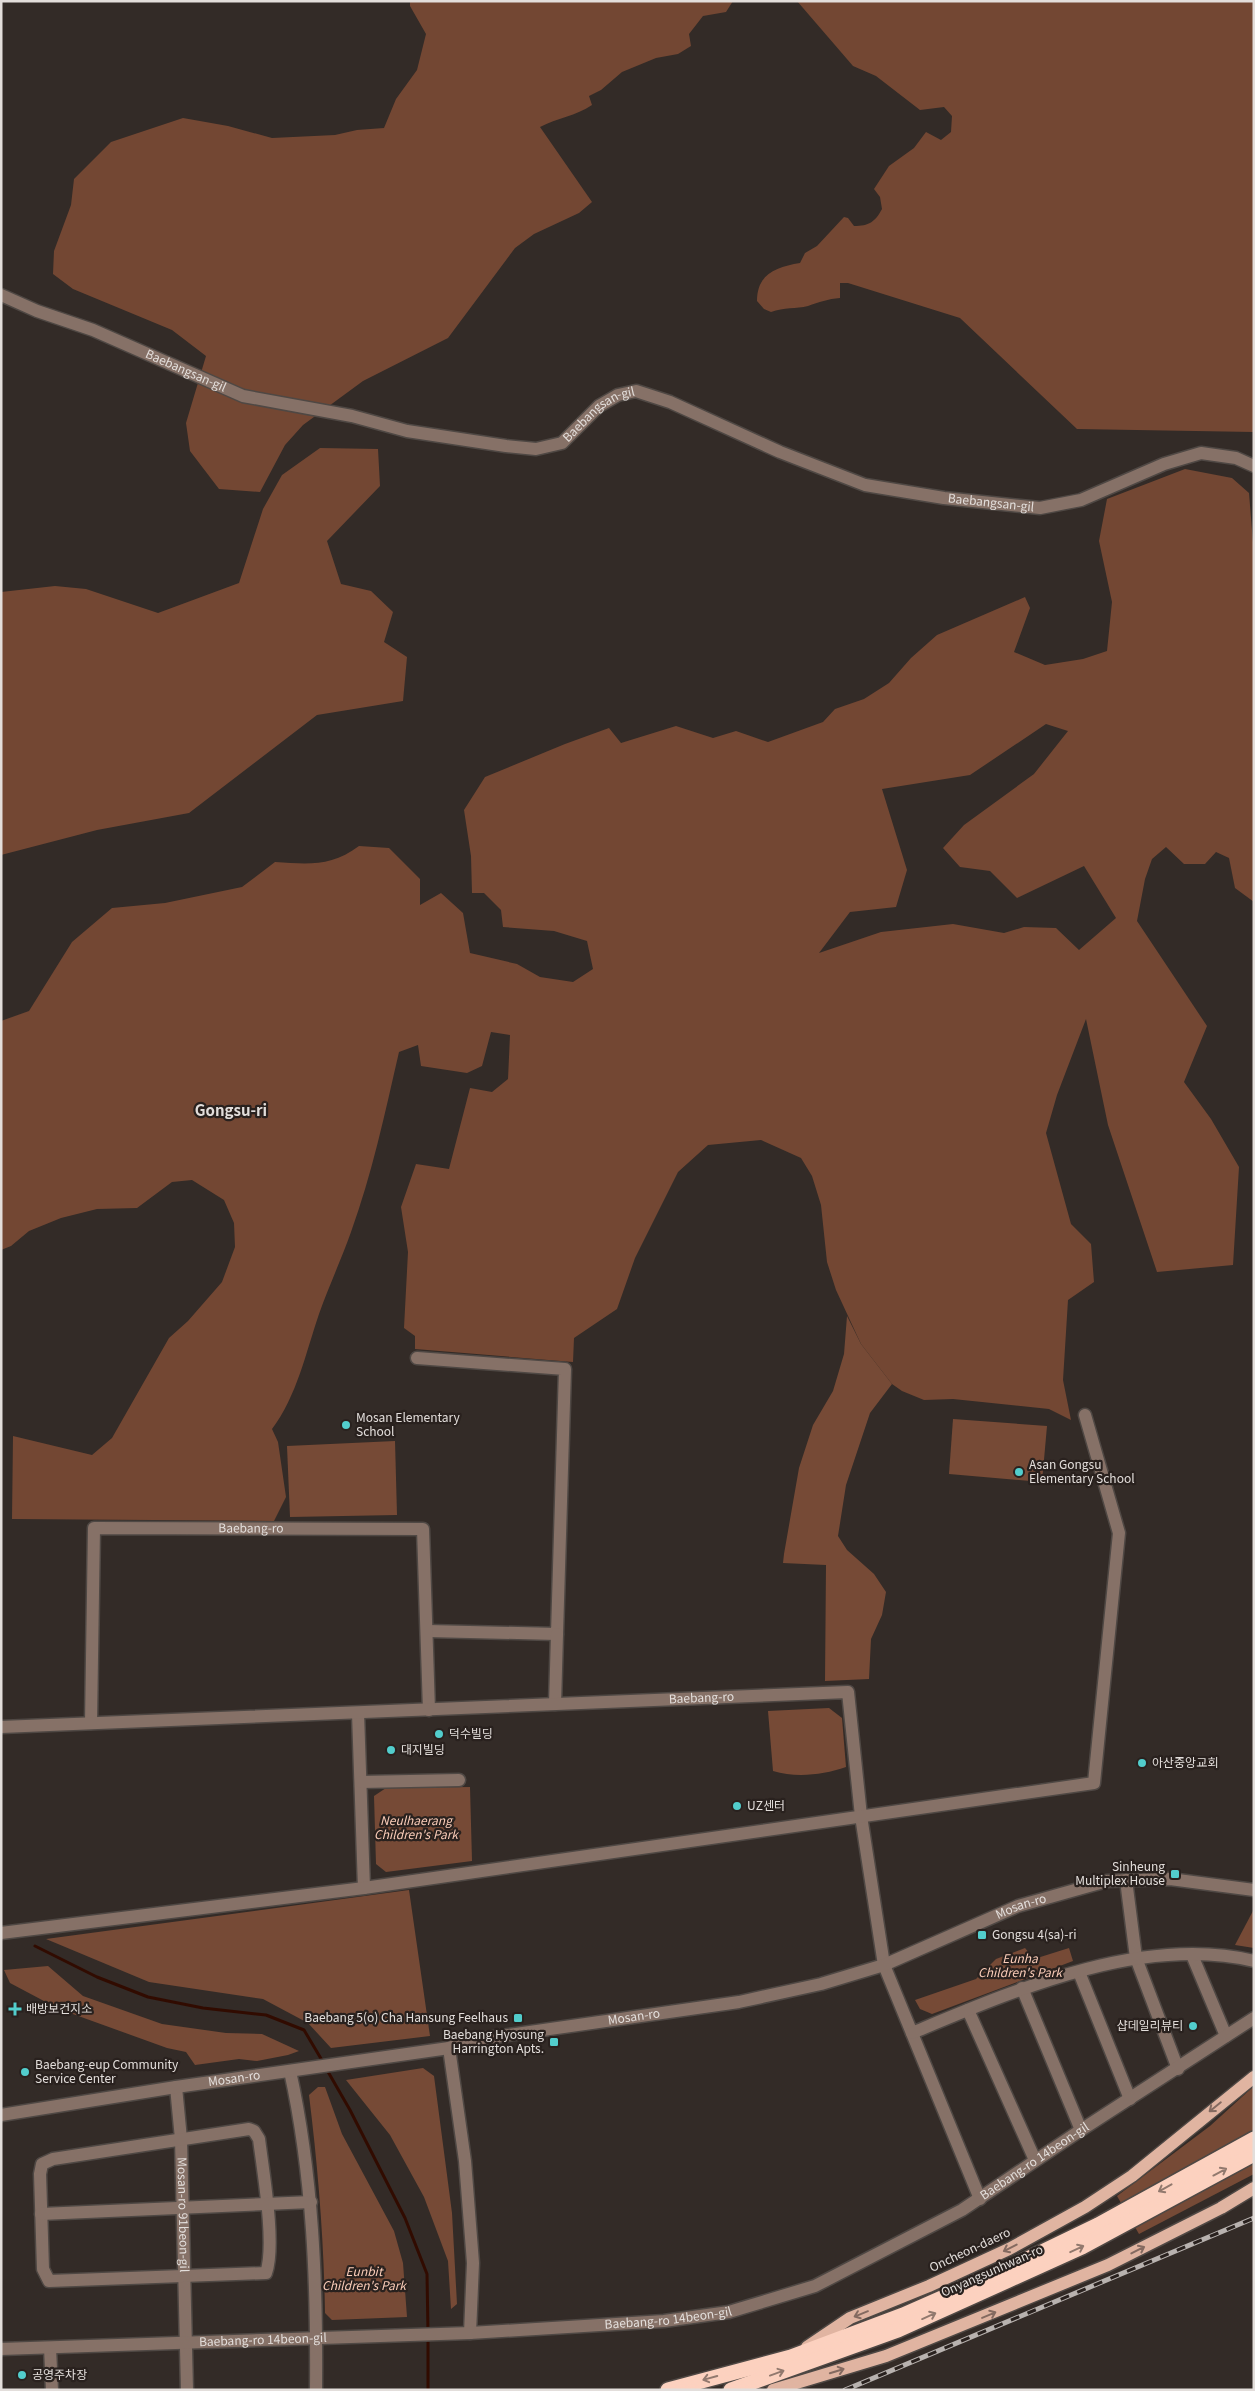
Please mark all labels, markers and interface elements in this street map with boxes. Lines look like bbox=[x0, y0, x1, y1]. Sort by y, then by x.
street label: Baebangsan-gil bbox=[143, 344, 230, 395]
street label: Baebangsan-gil bbox=[558, 382, 636, 445]
street label: Baebangsan-gil bbox=[947, 488, 1035, 514]
district label: Gongsu-ri bbox=[195, 1099, 267, 1120]
place label: Mosan Elementary School bbox=[356, 1408, 460, 1439]
marker: Mosan Elementary School bbox=[340, 1419, 352, 1431]
place label: Asan Gongsu Elementary School bbox=[1029, 1455, 1135, 1486]
marker: Asan Gongsu Elementary School bbox=[1013, 1466, 1025, 1478]
street label: Baebang-ro bbox=[218, 1518, 284, 1536]
street label: Baebang-ro bbox=[668, 1687, 734, 1706]
place label: 덕수빌딩 bbox=[449, 1724, 493, 1741]
marker: 덕수빌딩 bbox=[433, 1728, 445, 1740]
place label: 대지빌딩 bbox=[401, 1740, 445, 1757]
marker: 대지빌딩 bbox=[385, 1744, 397, 1756]
place label: 아산중앙교회 bbox=[1152, 1753, 1218, 1770]
marker: 아산중앙교회 bbox=[1136, 1757, 1148, 1769]
place label: UZ센터 bbox=[747, 1796, 785, 1813]
marker: UZ센터 bbox=[731, 1800, 743, 1812]
park label: Neulhaerang Children's Park bbox=[374, 1811, 459, 1842]
place label: Sinheung Multiplex House bbox=[1075, 1857, 1165, 1888]
marker: Sinheung Multiplex House bbox=[1169, 1868, 1181, 1880]
street label: Mosan-ro bbox=[992, 1889, 1048, 1922]
place label: Gongsu 4(sa)-ri bbox=[992, 1925, 1076, 1942]
marker: Gongsu 4(sa)-ri bbox=[976, 1929, 988, 1941]
park label: Eunha Children's Park bbox=[978, 1949, 1063, 1980]
place label: 배방보건지소 bbox=[26, 1999, 92, 2016]
marker: 배방보건지소 bbox=[8, 2002, 22, 2016]
street label: Mosan-ro bbox=[606, 2003, 661, 2028]
place label: Baebang 5(o) Cha Hansung Feelhaus bbox=[304, 2008, 508, 2025]
marker: Baebang 5(o) Cha Hansung Feelhaus bbox=[512, 2012, 524, 2024]
place label: 샵데일리뷰티 bbox=[1117, 2016, 1183, 2033]
marker: 샵데일리뷰티 bbox=[1187, 2020, 1199, 2032]
place label: Baebang Hyosung Harrington Apts. bbox=[443, 2025, 544, 2056]
marker: Baebang Hyosung Harrington Apts. bbox=[548, 2036, 560, 2048]
place label: Baebang-eup Community Service Center bbox=[35, 2055, 179, 2086]
street label: Mosan-ro bbox=[207, 2065, 261, 2089]
marker: Baebang-eup Community Service Center bbox=[19, 2066, 31, 2078]
one-way arrow bbox=[1209, 2101, 1222, 2112]
street label: Baebang-ro 14beon-gil bbox=[976, 2117, 1091, 2203]
street label: Mosan-ro 91beon-gil bbox=[174, 2157, 194, 2272]
one-way arrow bbox=[1213, 2167, 1228, 2177]
one-way arrow bbox=[1158, 2183, 1173, 2193]
street label: Oncheon-daero bbox=[926, 2222, 1013, 2275]
street label: Onyangsunhwan-ro bbox=[938, 2239, 1045, 2300]
one-way arrow bbox=[1003, 2244, 1018, 2253]
one-way arrow bbox=[1069, 2244, 1084, 2253]
one-way arrow bbox=[1130, 2245, 1145, 2254]
park label: Eunbit Children's Park bbox=[322, 2262, 407, 2293]
street label: Baebang-ro 14beon-gil bbox=[604, 2302, 734, 2332]
one-way arrow bbox=[981, 2309, 996, 2319]
one-way arrow bbox=[854, 2310, 869, 2319]
one-way arrow bbox=[921, 2310, 936, 2320]
street label: Baebang-ro 14beon-gil bbox=[199, 2328, 327, 2349]
place label: 공영주차장 bbox=[32, 2365, 87, 2382]
one-way arrow bbox=[828, 2365, 844, 2375]
one-way arrow bbox=[769, 2368, 784, 2377]
marker: 공영주차장 bbox=[16, 2369, 28, 2381]
one-way arrow bbox=[703, 2374, 719, 2384]

